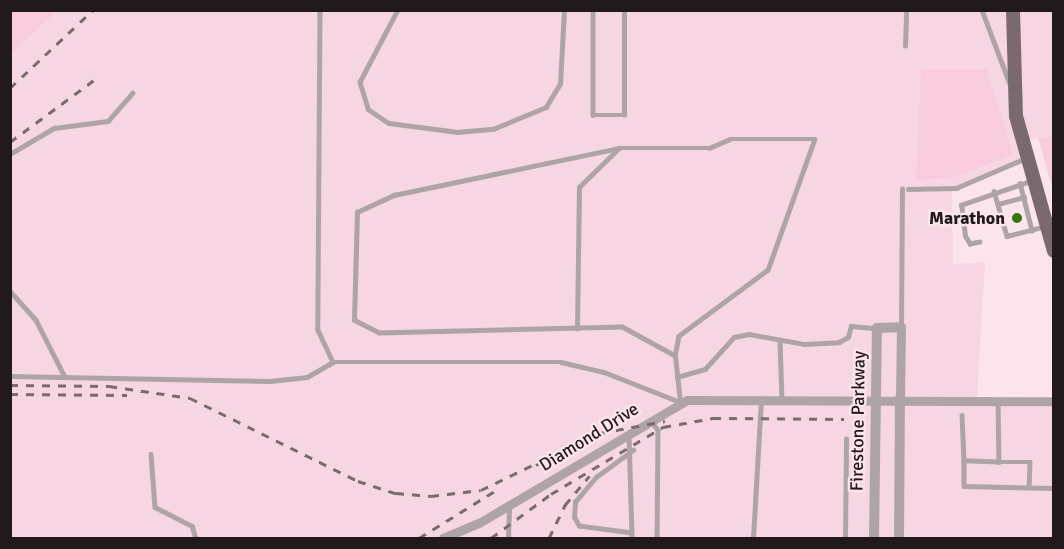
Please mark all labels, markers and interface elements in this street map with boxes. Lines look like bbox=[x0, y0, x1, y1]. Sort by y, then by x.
place label: Marathon bbox=[929, 207, 1005, 229]
marker: Marathon bbox=[1010, 211, 1024, 225]
street label: Firestone Parkway bbox=[846, 351, 870, 491]
street label: Diamond Drive bbox=[535, 398, 643, 476]

